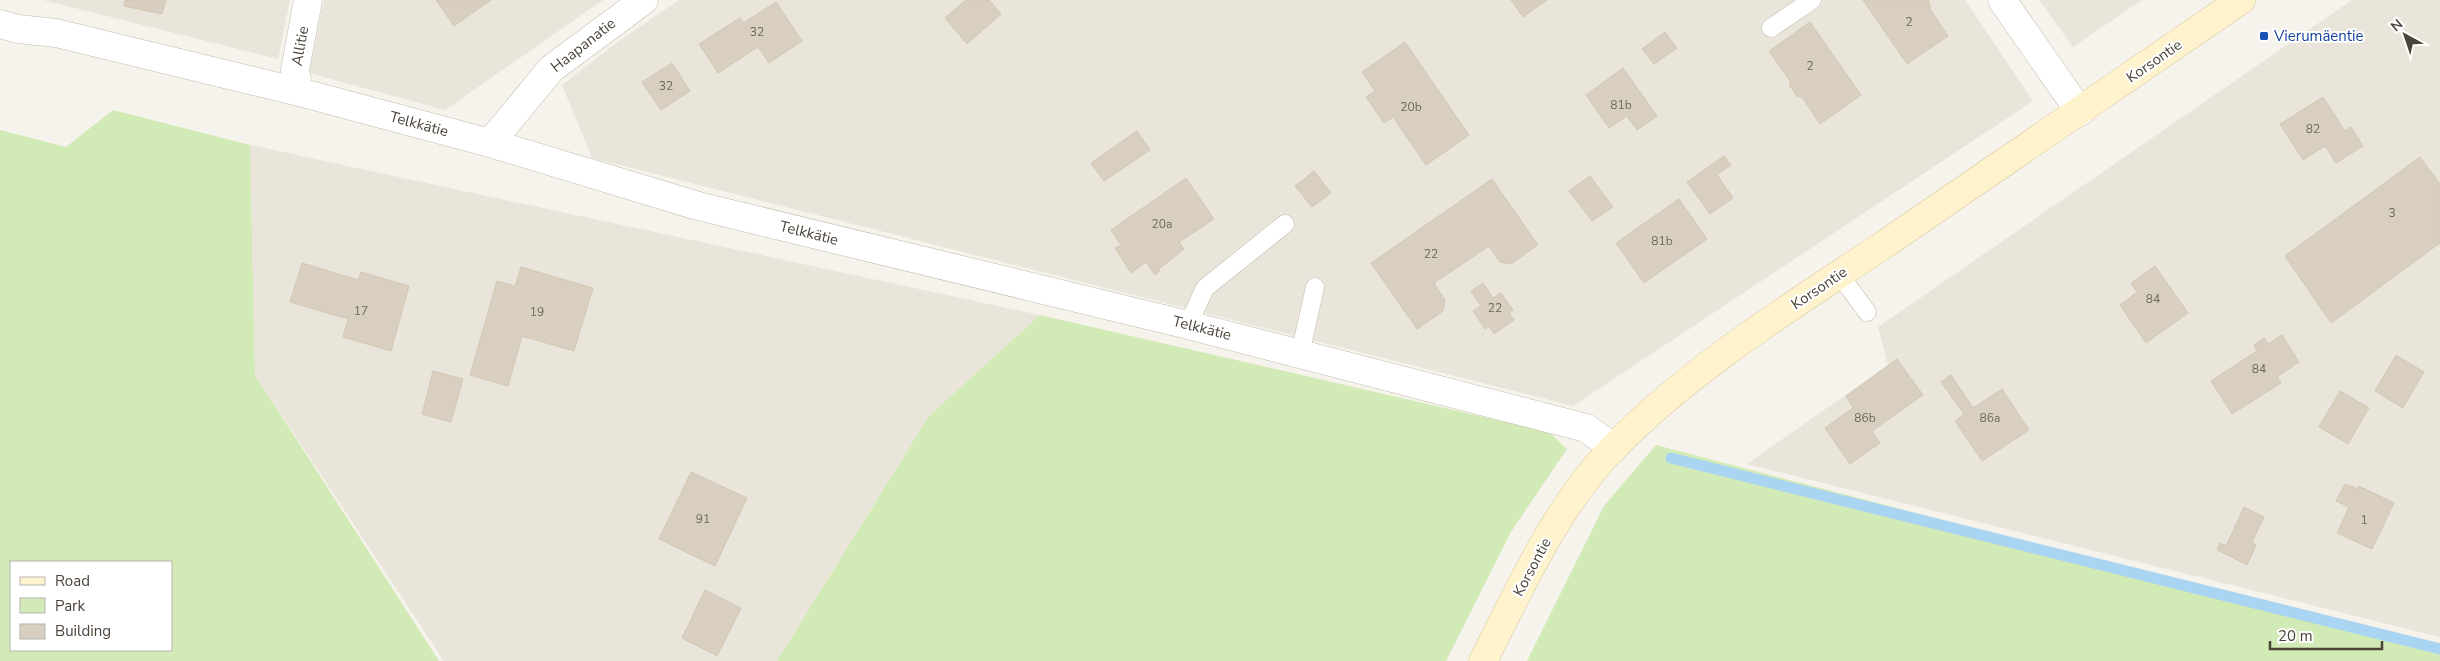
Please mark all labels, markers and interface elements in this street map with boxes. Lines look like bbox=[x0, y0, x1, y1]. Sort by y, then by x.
north arrow bbox=[2380, 10, 2430, 60]
street label: Haapanatie bbox=[546, 13, 620, 77]
house number: 2 bbox=[1905, 14, 1913, 30]
text: N bbox=[2387, 15, 2407, 36]
house number: 32 bbox=[750, 24, 764, 40]
street label: Allitie bbox=[287, 25, 313, 67]
place label: Vierumäentie bbox=[2273, 26, 2364, 46]
marker: Vierumäentie bbox=[2258, 30, 2270, 42]
street label: Korsontie bbox=[2122, 35, 2186, 87]
house number: 2 bbox=[1806, 58, 1814, 74]
house number: 32 bbox=[659, 78, 673, 94]
house number: 81b bbox=[1610, 97, 1632, 113]
house number: 20b bbox=[1400, 99, 1422, 115]
street label: Telkkätie bbox=[387, 107, 451, 141]
house number: 82 bbox=[2306, 121, 2320, 137]
house number: 3 bbox=[2388, 205, 2396, 221]
street label: Telkkätie bbox=[778, 216, 840, 250]
house number: 20a bbox=[1152, 216, 1172, 232]
house number: 81b bbox=[1651, 233, 1673, 249]
house number: 22 bbox=[1424, 246, 1438, 262]
street label: Korsontie bbox=[1787, 262, 1851, 314]
house number: 84 bbox=[2146, 291, 2160, 307]
house number: 22 bbox=[1488, 300, 1502, 316]
house number: 17 bbox=[354, 303, 368, 319]
house number: 19 bbox=[530, 304, 544, 320]
street label: Telkkätie bbox=[1171, 311, 1233, 345]
house number: 84 bbox=[2252, 361, 2266, 377]
house number: 86b bbox=[1854, 410, 1876, 426]
house number: 86a bbox=[1980, 410, 2000, 426]
house number: 91 bbox=[696, 511, 710, 527]
house number: 1 bbox=[2360, 512, 2368, 528]
street label: Korsontie bbox=[1508, 534, 1556, 600]
legend bbox=[10, 561, 172, 651]
text: Road bbox=[55, 571, 90, 591]
text: Park bbox=[55, 596, 85, 616]
scale bar bbox=[2270, 618, 2382, 650]
text: Building bbox=[55, 621, 111, 641]
text: 20 m bbox=[2278, 626, 2313, 646]

